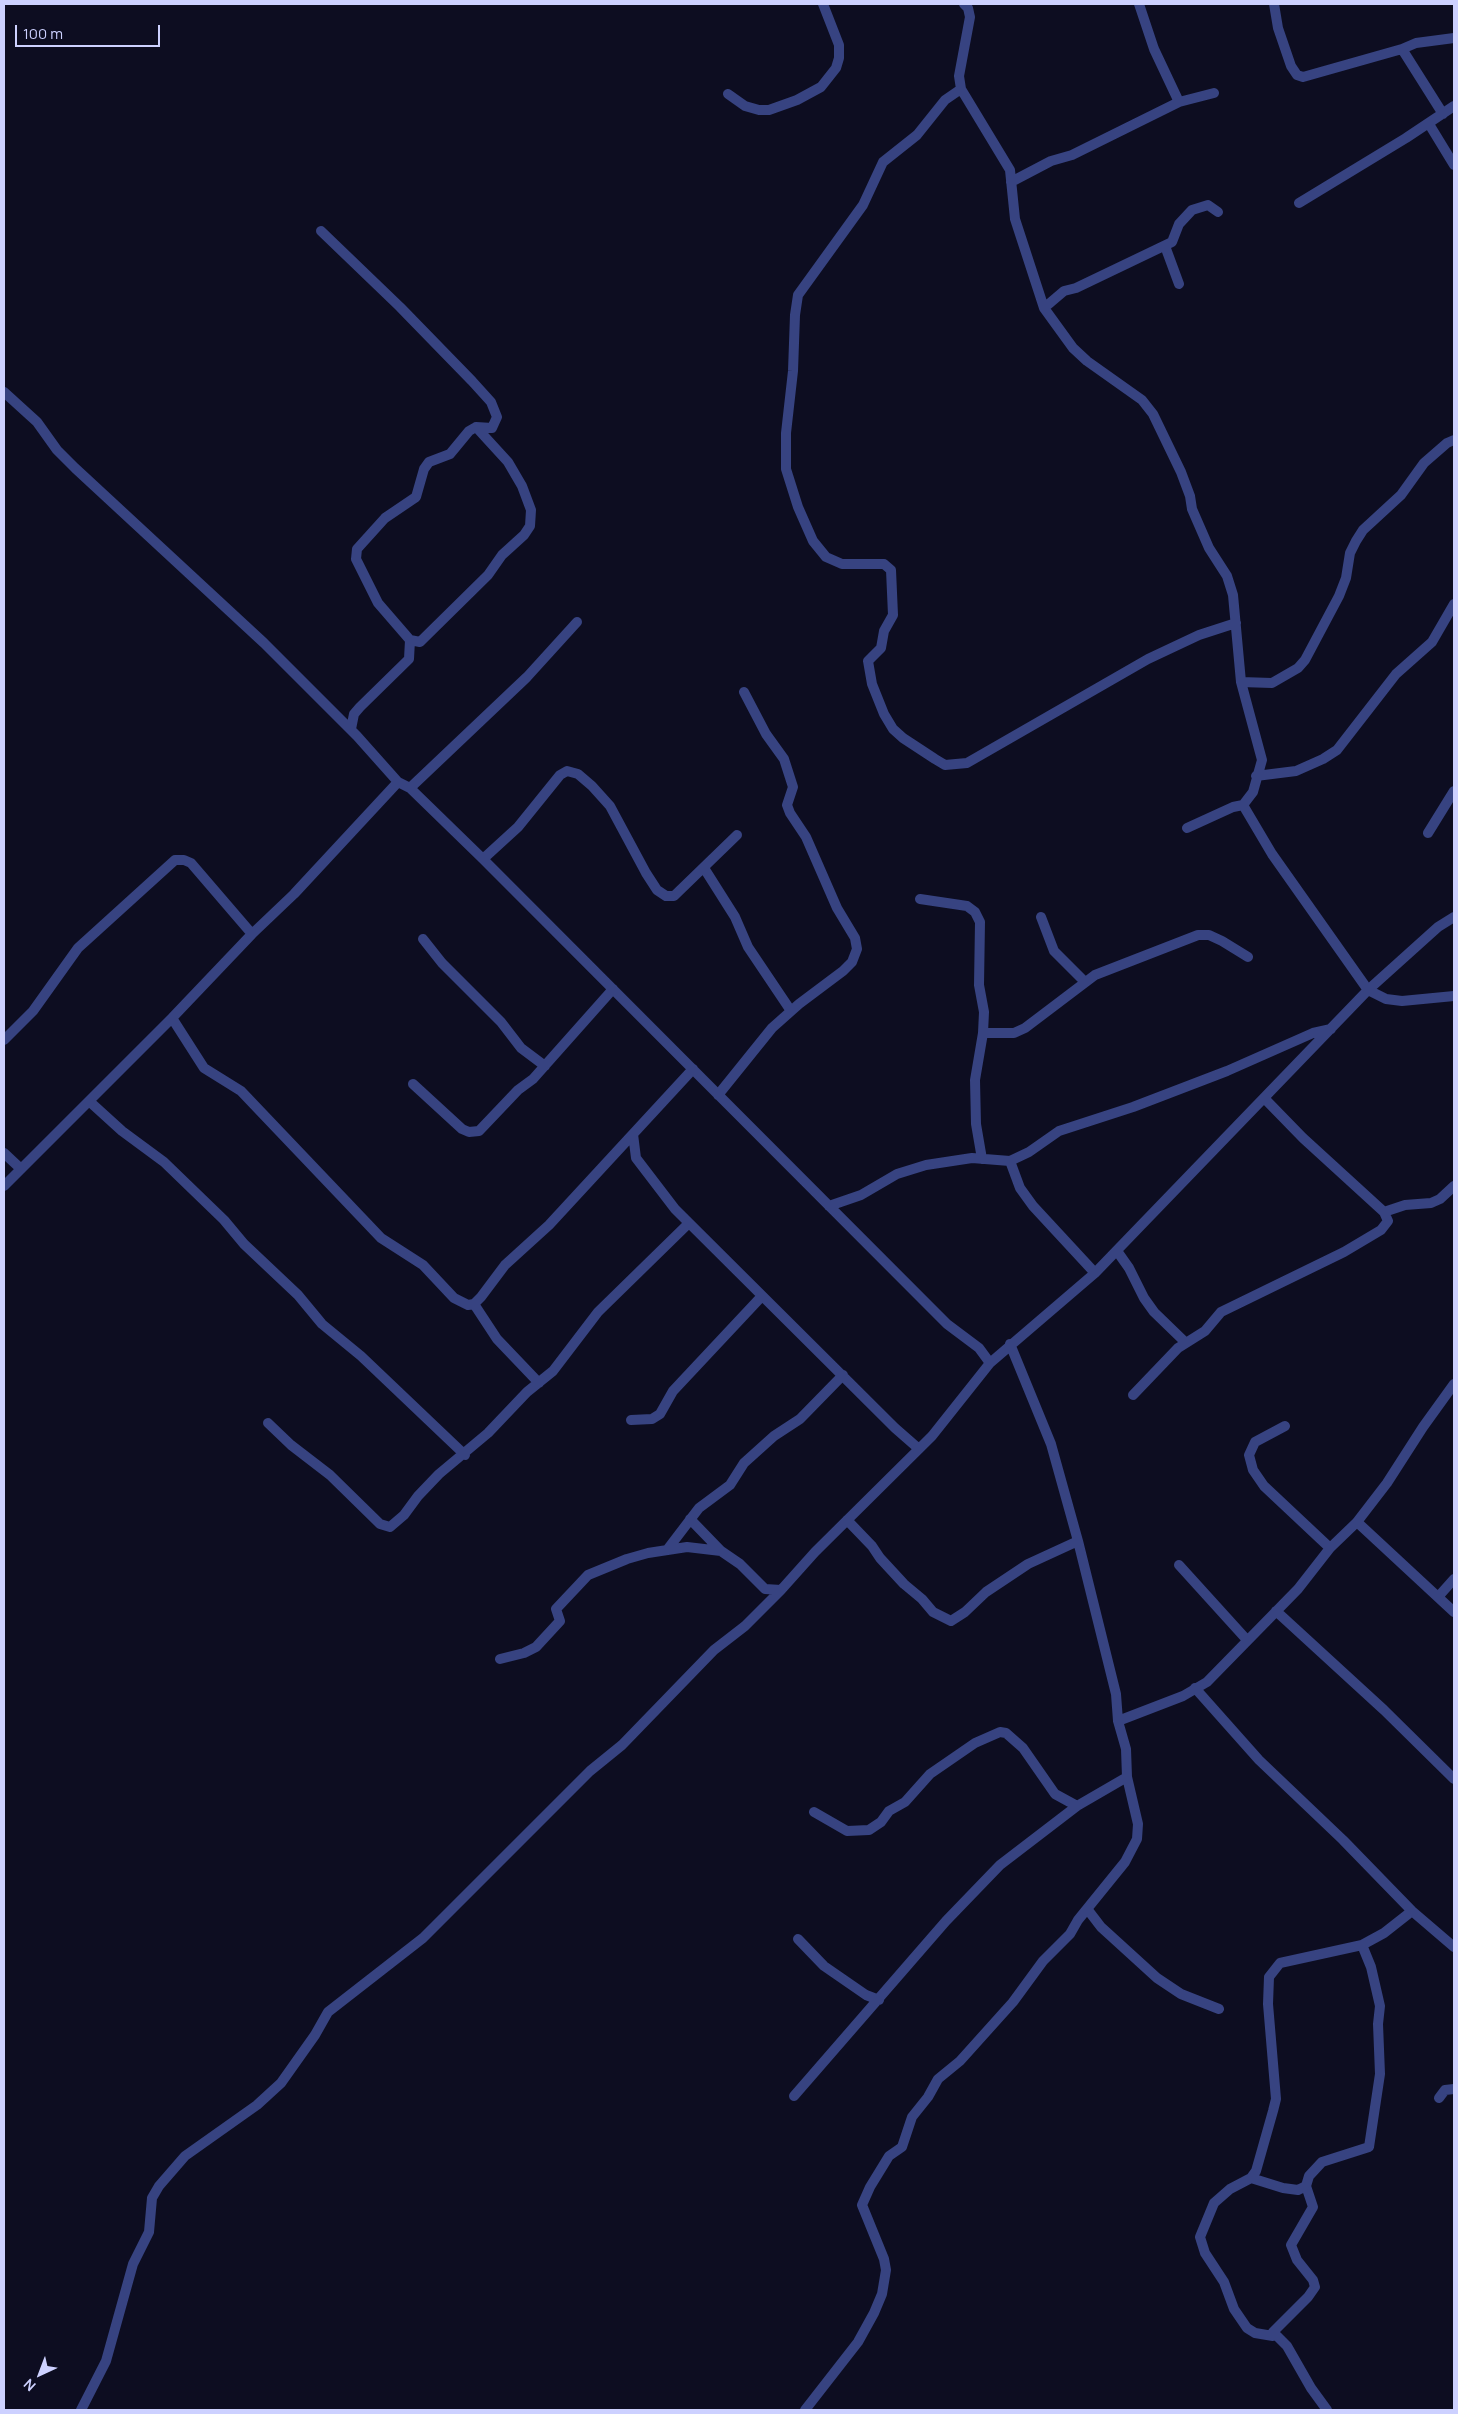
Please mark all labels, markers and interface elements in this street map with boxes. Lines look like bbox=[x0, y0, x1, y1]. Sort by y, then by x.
scale bar bbox=[18, 15, 162, 47]
text: 100 m bbox=[23, 23, 63, 44]
north arrow bbox=[15, 2349, 65, 2399]
text: N bbox=[19, 2375, 40, 2396]

